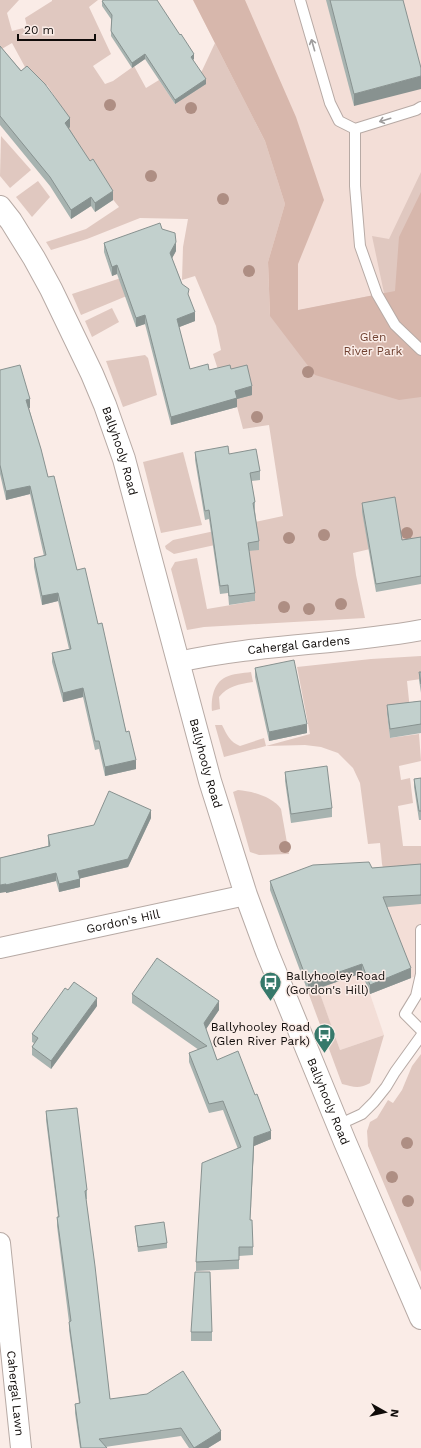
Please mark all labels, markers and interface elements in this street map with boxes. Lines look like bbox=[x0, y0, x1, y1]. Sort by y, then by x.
scale bar bbox=[18, 16, 95, 42]
text: 20 m bbox=[24, 23, 54, 37]
one-way arrow bbox=[309, 38, 316, 51]
one-way arrow bbox=[378, 117, 391, 124]
park label: Glen River Park bbox=[344, 330, 403, 358]
street label: Ballyhooly Road bbox=[99, 405, 140, 497]
street label: Cahergal Gardens bbox=[247, 633, 351, 657]
street label: Ballyhooly Road bbox=[187, 717, 225, 810]
street label: Gordon's Hill bbox=[85, 907, 162, 936]
place label: Ballyhooley Road (Gordon's Hill) bbox=[286, 969, 385, 997]
bus stop icon: Ballyhooley Road (Gordon's Hill) bbox=[257, 970, 283, 1003]
place label: Ballyhooley Road (Glen River Park) bbox=[211, 1020, 310, 1048]
bus stop icon: Ballyhooley Road (Glen River Park) bbox=[312, 1021, 338, 1054]
street label: Ballyhooly Road bbox=[304, 1056, 352, 1147]
street label: Cahergal Lawn bbox=[4, 1350, 27, 1437]
north arrow bbox=[365, 1392, 405, 1432]
text: N bbox=[387, 1408, 401, 1418]

